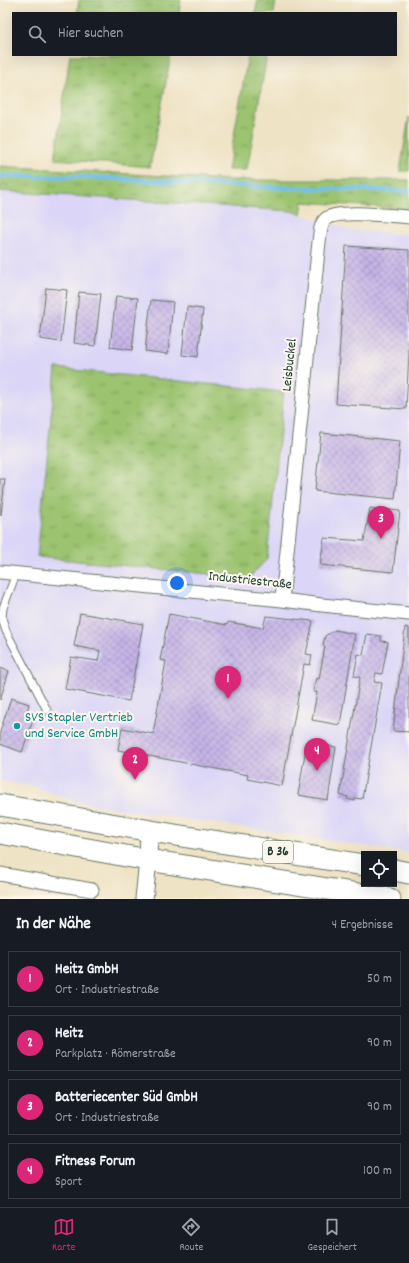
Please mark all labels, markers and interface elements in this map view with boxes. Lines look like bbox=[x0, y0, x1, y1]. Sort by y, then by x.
search box bbox=[12, 12, 397, 56]
icon: search bbox=[26, 23, 48, 45]
text: Hier suchen bbox=[58, 23, 123, 45]
street label: Leisbuckel bbox=[277, 337, 303, 393]
pin: 3 bbox=[368, 506, 394, 539]
street label: Industriestraße bbox=[207, 567, 293, 595]
your location bbox=[167, 573, 187, 593]
pin: 1 bbox=[215, 666, 241, 699]
place label: SVS Stapler Vertrieb und Service GmbH bbox=[25, 708, 133, 744]
marker: SVS Stapler Vertrieb und Service GmbH bbox=[12, 721, 22, 731]
pin: 4 bbox=[304, 738, 330, 771]
pin: 2 bbox=[122, 747, 148, 780]
road number: B 36 bbox=[263, 841, 293, 863]
map controls bbox=[361, 851, 397, 887]
button: locate bbox=[361, 851, 397, 887]
text: In der Nähe bbox=[16, 913, 91, 937]
text: 4 Ergebnisse bbox=[332, 916, 393, 935]
text: Heitz GmbH bbox=[55, 959, 119, 981]
text: 1 bbox=[29, 970, 31, 989]
text: 50 m bbox=[367, 970, 392, 989]
text: Ort · Industriestraße bbox=[55, 981, 159, 1000]
text: Heitz bbox=[55, 1023, 83, 1045]
text: 2 bbox=[27, 1034, 33, 1053]
text: 90 m bbox=[367, 1034, 392, 1053]
text: Parkplatz · Römerstraße bbox=[55, 1045, 176, 1064]
text: Batteriecenter Süd GmbH bbox=[55, 1087, 198, 1109]
text: 3 bbox=[27, 1098, 33, 1117]
text: 90 m bbox=[367, 1098, 392, 1117]
text: Ort · Industriestraße bbox=[55, 1109, 159, 1128]
text: Fitness Forum bbox=[55, 1151, 135, 1173]
text: 4 bbox=[27, 1162, 33, 1181]
text: 100 m bbox=[363, 1162, 392, 1181]
text: Sport bbox=[55, 1173, 82, 1192]
tab: Karte bbox=[52, 1216, 75, 1256]
tab: Route bbox=[179, 1216, 203, 1256]
tab: Gespeichert bbox=[308, 1216, 357, 1256]

